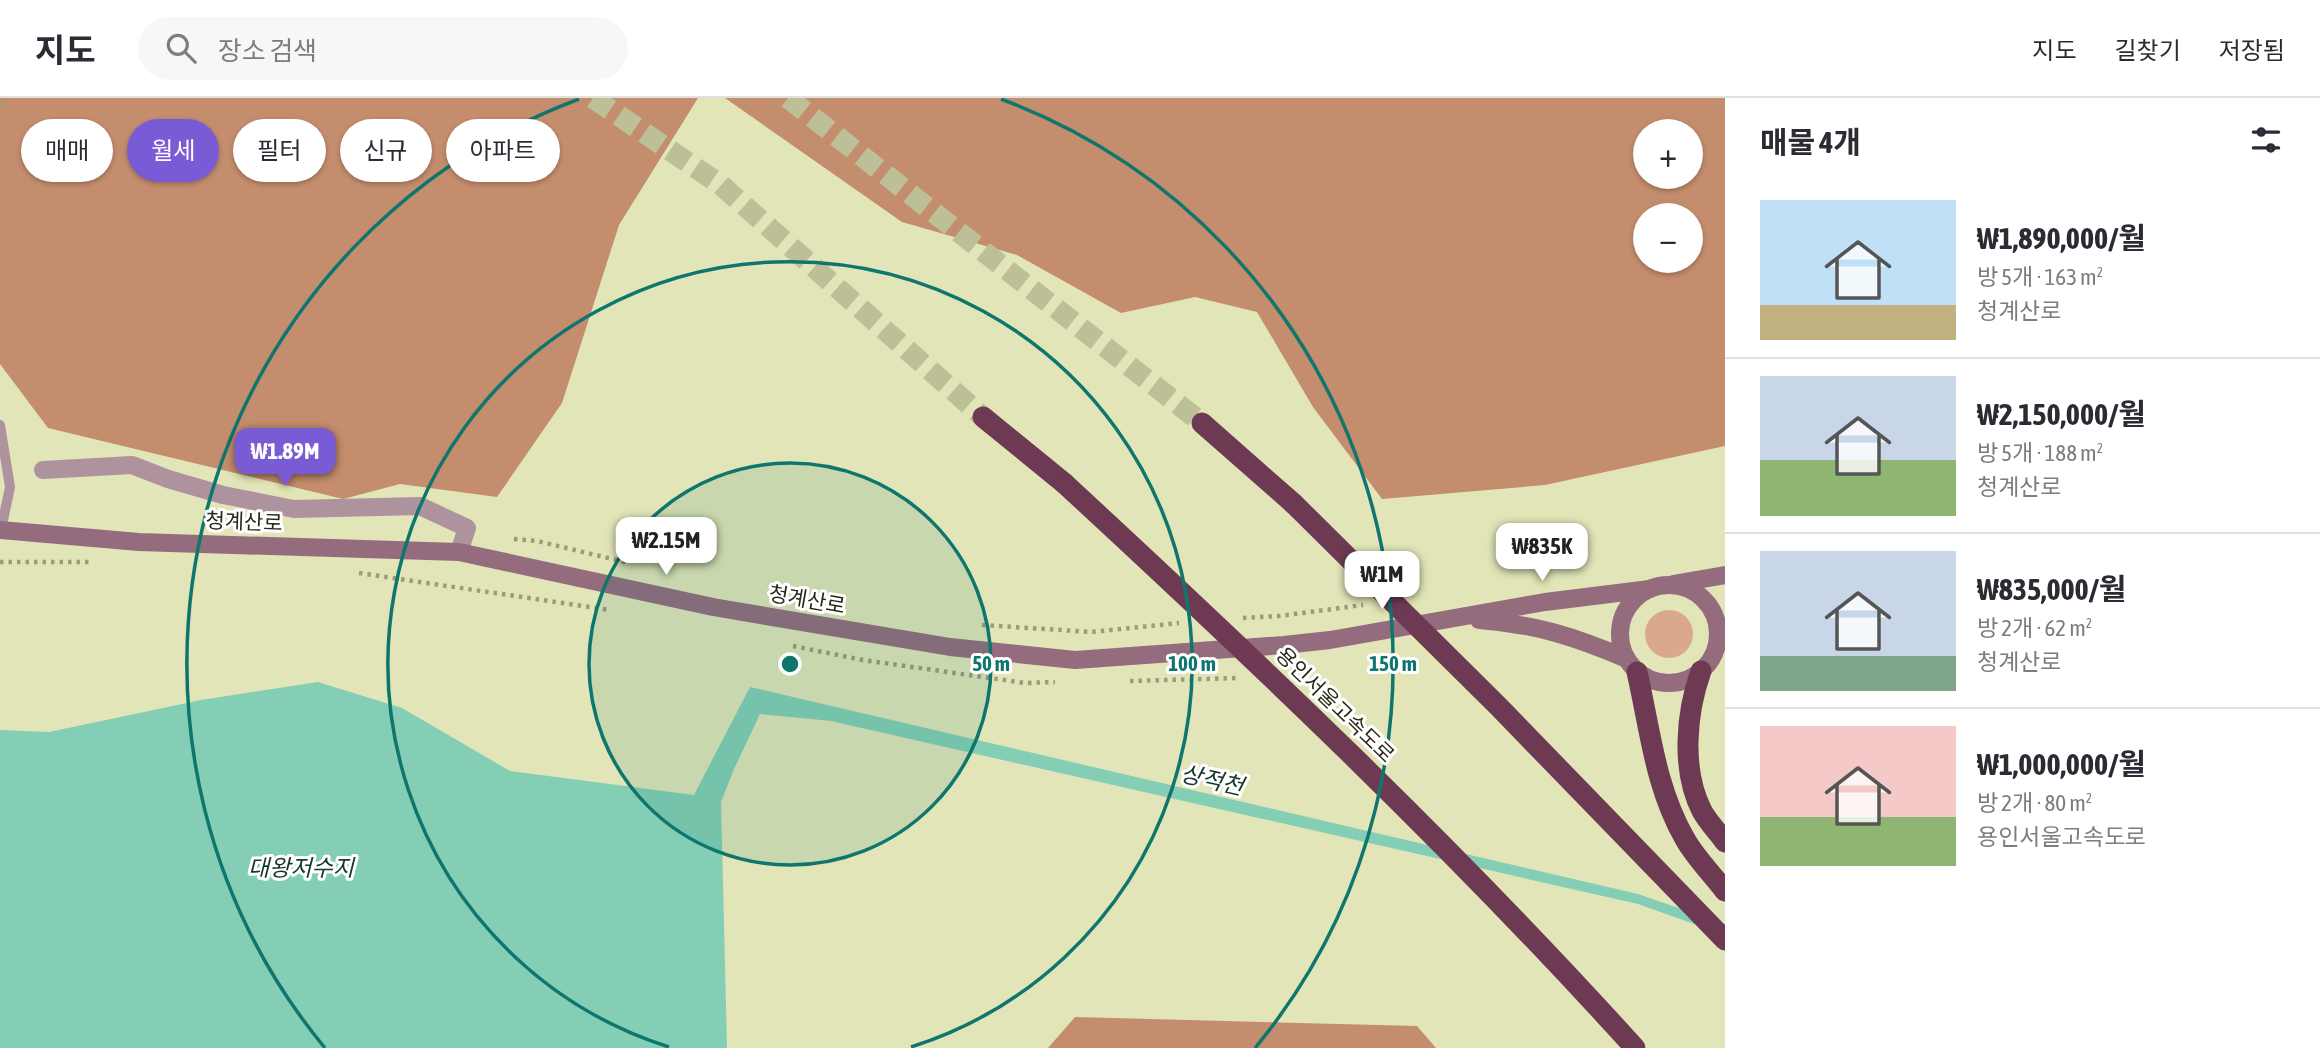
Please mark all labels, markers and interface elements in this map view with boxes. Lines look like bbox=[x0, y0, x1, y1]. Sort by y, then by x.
search box bbox=[138, 17, 628, 80]
icon: search bbox=[162, 29, 200, 67]
text: 지도 bbox=[35, 31, 96, 69]
text: 장소 검색 bbox=[218, 36, 317, 66]
text: 지도 bbox=[2032, 37, 2077, 64]
text: 길찾기 bbox=[2115, 37, 2181, 64]
text: 저장됨 bbox=[2219, 37, 2285, 64]
chip: 매매 bbox=[21, 119, 113, 182]
chip: 월세 bbox=[127, 119, 219, 182]
chip: 필터 bbox=[233, 119, 326, 182]
chip: 신규 bbox=[340, 119, 432, 182]
chip: 아파트 bbox=[446, 119, 560, 182]
map controls bbox=[1633, 119, 1703, 273]
button: + bbox=[1633, 119, 1703, 189]
icon: filters bbox=[2247, 121, 2285, 159]
text: 매물 4개 bbox=[1760, 125, 1861, 159]
button: − bbox=[1633, 203, 1703, 273]
text: ₩1,890,000/월 bbox=[1977, 221, 2146, 255]
icon: home bbox=[1816, 228, 1900, 312]
text: 방 5개 · 163 m² bbox=[1977, 264, 2103, 290]
text: 청계산로 bbox=[1977, 298, 2062, 324]
text: ₩2,150,000/월 bbox=[1977, 397, 2146, 431]
icon: home bbox=[1816, 404, 1900, 488]
pin: ₩1.89M bbox=[228, 428, 342, 488]
text: ₩1.89M bbox=[251, 438, 319, 464]
text: 방 5개 · 188 m² bbox=[1977, 440, 2103, 466]
text: 청계산로 bbox=[1977, 474, 2062, 500]
street label: 청계산로 bbox=[205, 508, 283, 534]
pin: ₩2.15M bbox=[609, 518, 723, 577]
pin: ₩835K bbox=[1493, 524, 1591, 583]
text: ₩2.15M bbox=[632, 527, 700, 553]
text: ₩835K bbox=[1512, 533, 1572, 559]
pin: ₩1M bbox=[1348, 552, 1416, 611]
text: ₩1M bbox=[1361, 561, 1403, 587]
text: ₩835,000/월 bbox=[1977, 572, 2126, 606]
icon: home bbox=[1816, 579, 1900, 663]
street label: 청계산로 bbox=[767, 580, 847, 618]
text: 방 2개 · 62 m² bbox=[1977, 615, 2092, 641]
street label: 용인서울고속도로 bbox=[1272, 642, 1400, 767]
text: 청계산로 bbox=[1977, 649, 2062, 675]
text: 50 m bbox=[972, 651, 1010, 675]
text: 100 m bbox=[1168, 651, 1216, 675]
text: 150 m bbox=[1369, 651, 1417, 675]
centre of rings bbox=[778, 652, 802, 676]
text: ₩1,000,000/월 bbox=[1977, 747, 2146, 781]
icon: home bbox=[1816, 754, 1900, 838]
water label: 상적천 bbox=[1178, 760, 1249, 800]
text: 방 2개 · 80 m² bbox=[1977, 790, 2092, 816]
text: 용인서울고속도로 bbox=[1977, 824, 2146, 850]
water label: 대왕저수지 bbox=[248, 855, 356, 881]

